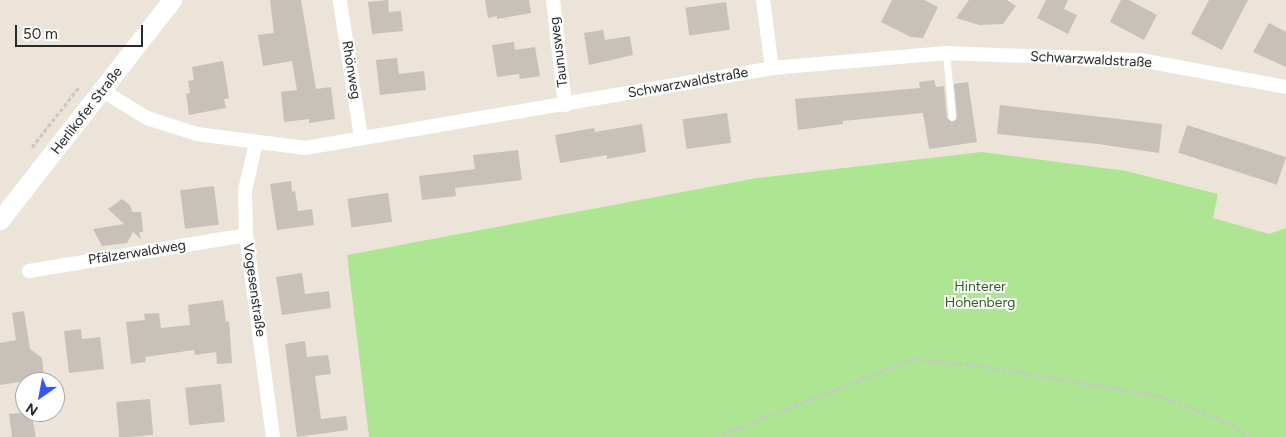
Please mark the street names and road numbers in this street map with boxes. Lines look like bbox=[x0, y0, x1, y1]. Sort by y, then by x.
street label: Taunusweg bbox=[546, 16, 572, 88]
street label: Rhönweg bbox=[338, 40, 364, 100]
street label: Schwarzwaldstraße bbox=[1030, 48, 1152, 72]
street label: Herlikofer Straße bbox=[48, 64, 126, 158]
street label: Schwarzwaldstraße bbox=[627, 64, 749, 102]
street label: Pfälzerwaldweg bbox=[87, 237, 187, 269]
street label: Vogesenstraße bbox=[239, 242, 269, 338]

